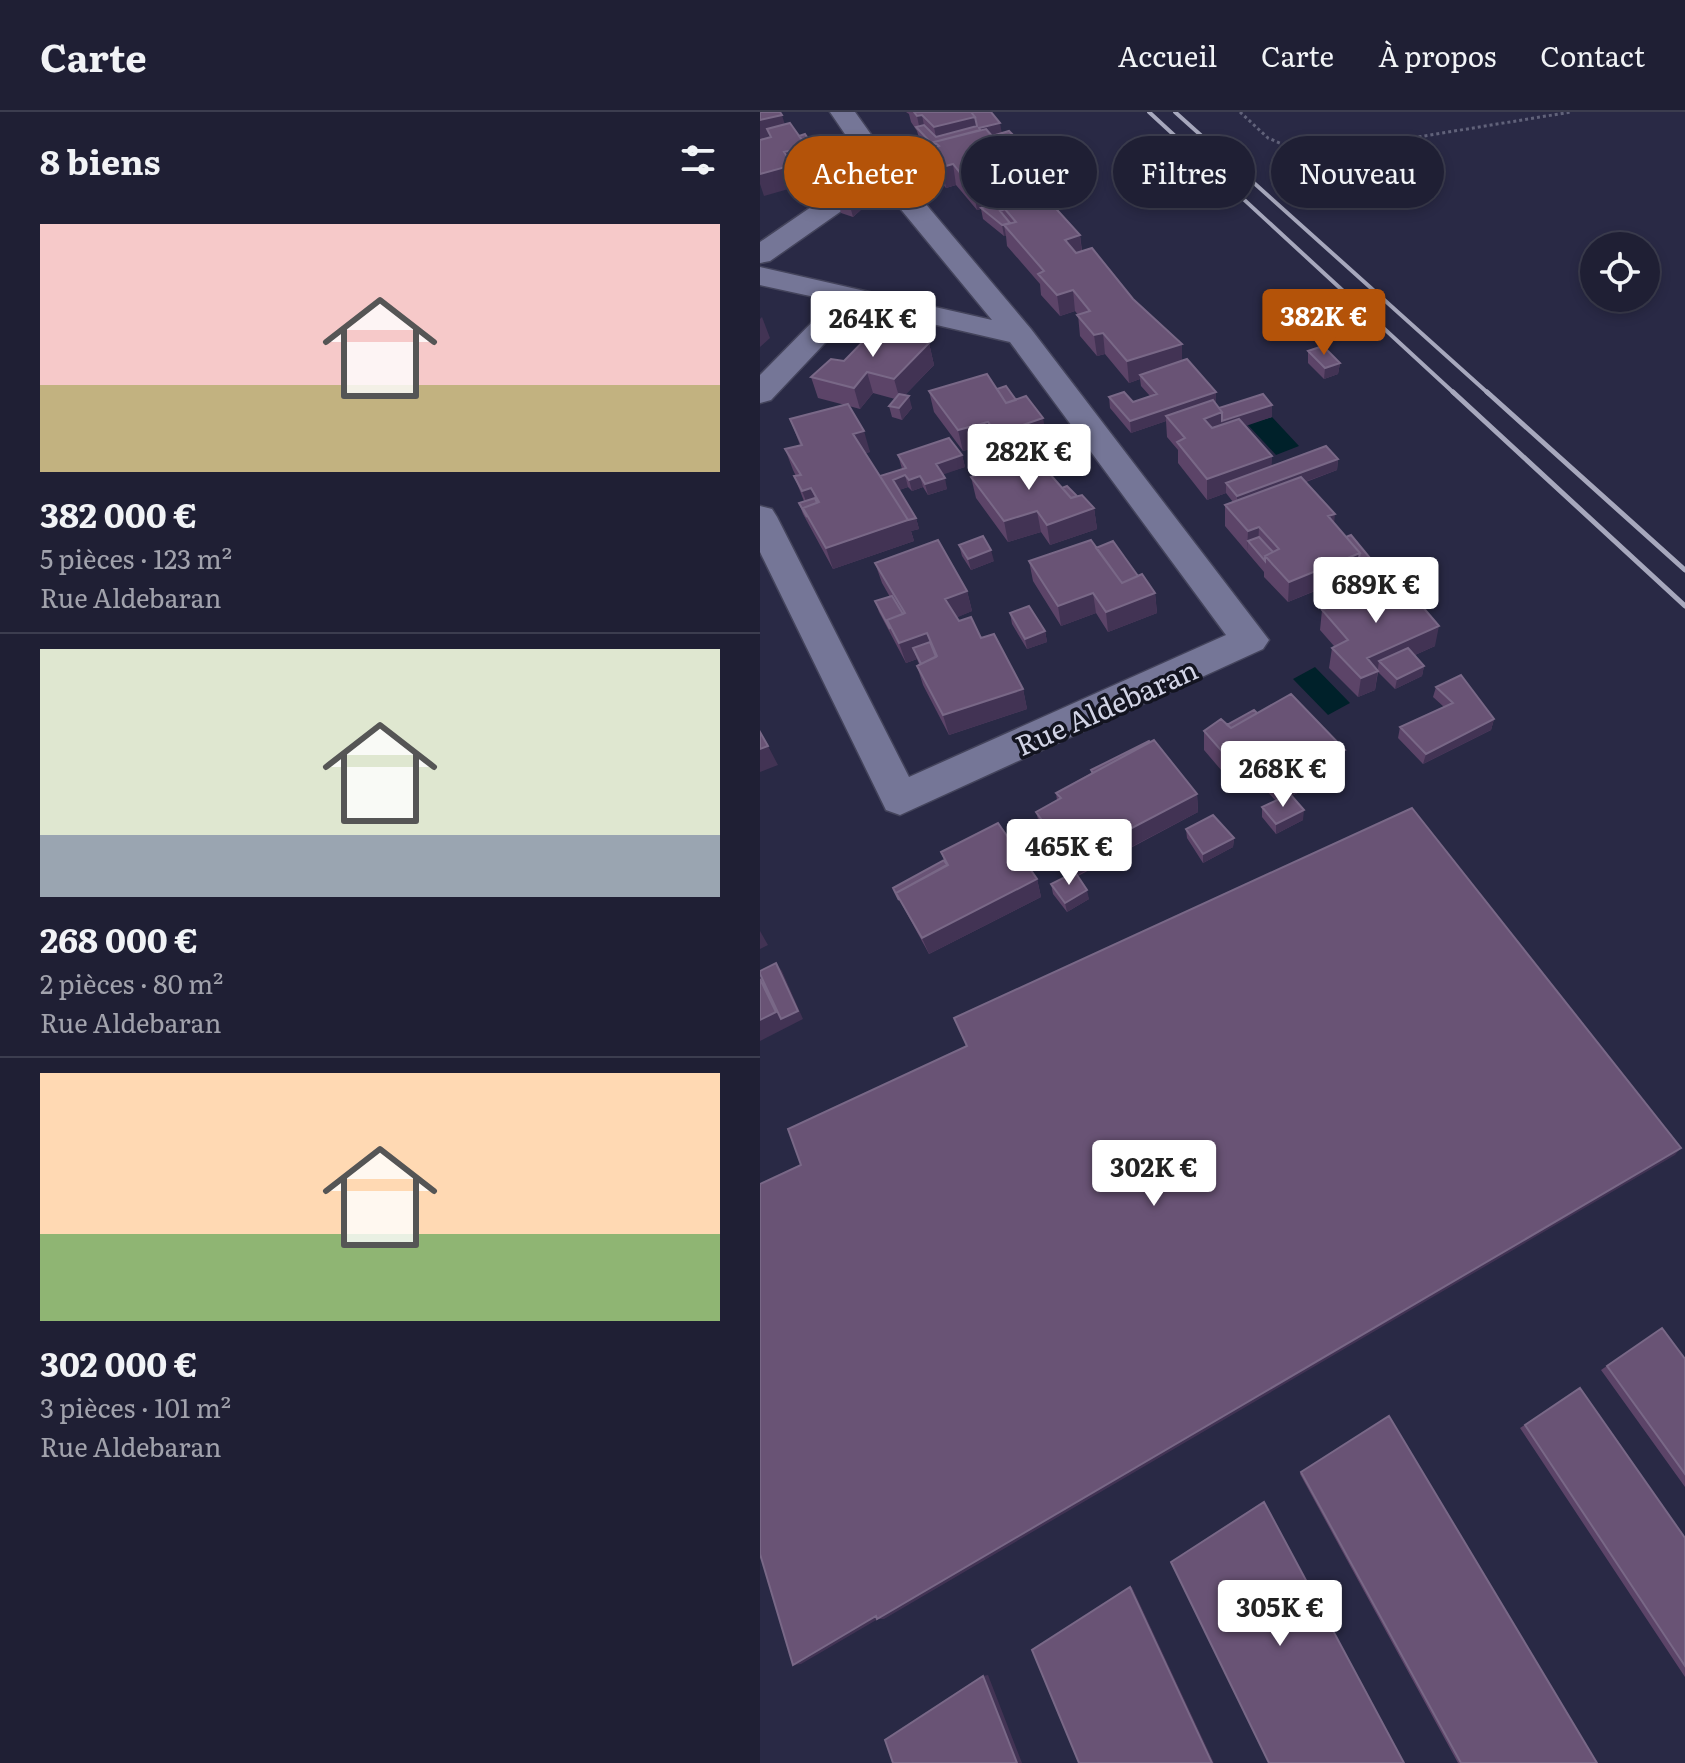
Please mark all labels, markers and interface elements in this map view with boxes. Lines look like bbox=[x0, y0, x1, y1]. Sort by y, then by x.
text: Carte bbox=[40, 27, 147, 84]
text: Accueil bbox=[1118, 34, 1217, 76]
text: Carte bbox=[1261, 34, 1334, 76]
text: À propos bbox=[1378, 34, 1496, 76]
text: Contact bbox=[1540, 34, 1645, 76]
text: 8 biens bbox=[40, 135, 160, 185]
chip: Acheter bbox=[784, 136, 945, 208]
chip: Louer bbox=[961, 136, 1097, 208]
chip: Filtres bbox=[1113, 136, 1255, 208]
chip: Nouveau bbox=[1271, 136, 1444, 208]
icon: filters bbox=[676, 138, 720, 182]
map controls bbox=[1580, 232, 1660, 312]
button: locate bbox=[1580, 232, 1660, 312]
icon: home bbox=[308, 276, 452, 420]
pin: 382K € bbox=[1259, 289, 1389, 357]
pin: 264K € bbox=[808, 291, 938, 359]
text: 382K € bbox=[1280, 295, 1368, 334]
text: 264K € bbox=[829, 297, 917, 336]
pin: 282K € bbox=[964, 424, 1094, 492]
text: 282K € bbox=[986, 430, 1072, 469]
text: 382 000 € bbox=[40, 488, 197, 538]
text: 5 pièces · 123 m² bbox=[40, 538, 232, 577]
pin: 689K € bbox=[1311, 557, 1441, 625]
text: 689K € bbox=[1331, 563, 1421, 602]
text: Rue Aldebaran bbox=[40, 577, 222, 616]
street label: Rue Aldebaran bbox=[1008, 647, 1204, 765]
icon: home bbox=[308, 701, 452, 845]
pin: 268K € bbox=[1218, 741, 1348, 809]
text: 268K € bbox=[1239, 747, 1327, 786]
pin: 465K € bbox=[1004, 819, 1134, 887]
text: 465K € bbox=[1025, 825, 1113, 864]
text: 268 000 € bbox=[40, 913, 198, 963]
text: 2 pièces · 80 m² bbox=[40, 963, 223, 1002]
text: Rue Aldebaran bbox=[40, 1002, 222, 1041]
icon: home bbox=[308, 1125, 452, 1269]
pin: 302K € bbox=[1089, 1140, 1219, 1208]
text: 302K € bbox=[1110, 1146, 1198, 1185]
text: 302 000 € bbox=[40, 1337, 198, 1387]
text: 3 pièces · 101 m² bbox=[40, 1387, 231, 1426]
text: Rue Aldebaran bbox=[40, 1426, 222, 1465]
pin: 305K € bbox=[1215, 1580, 1345, 1648]
text: 305K € bbox=[1236, 1586, 1324, 1625]

